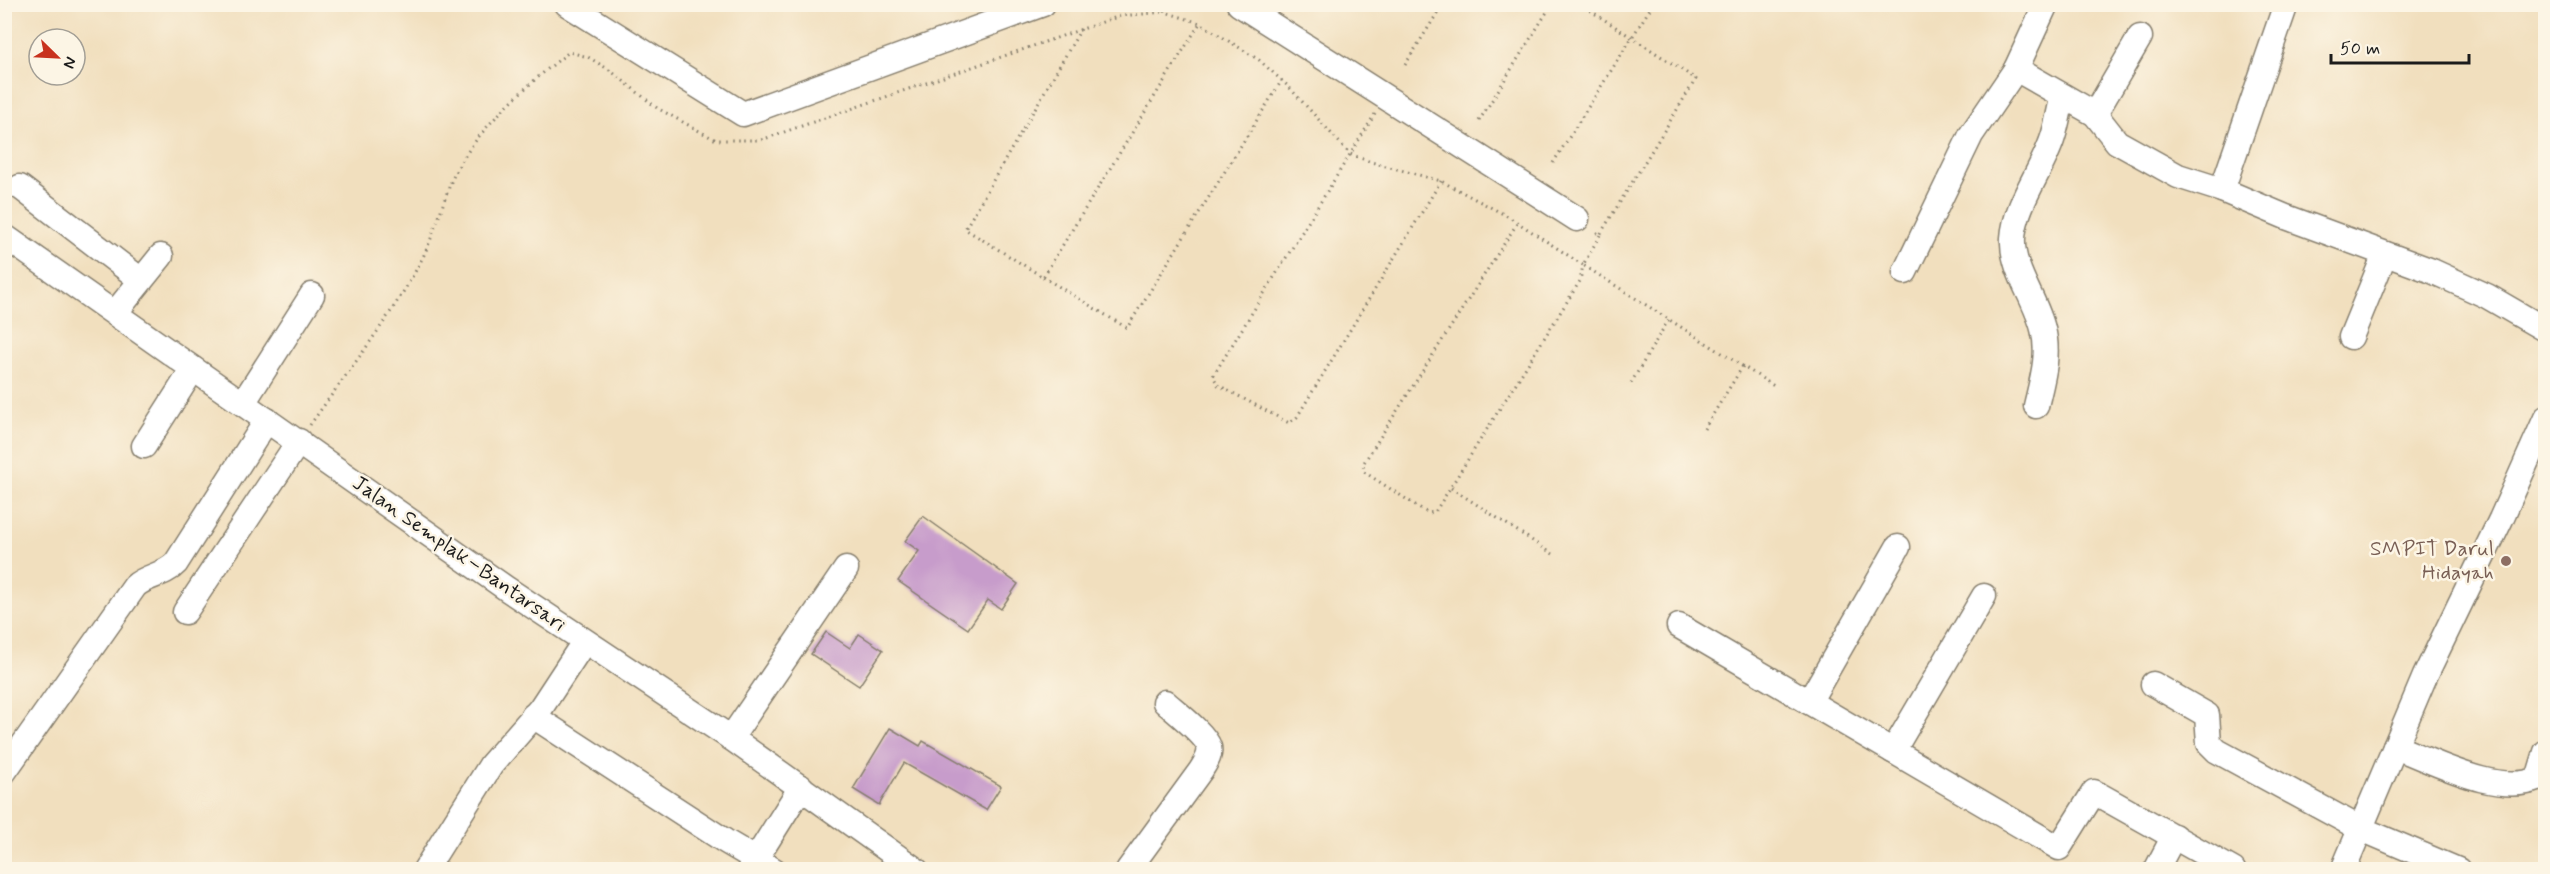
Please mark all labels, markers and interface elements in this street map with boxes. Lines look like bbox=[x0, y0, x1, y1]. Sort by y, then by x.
north arrow bbox=[27, 27, 87, 87]
scale bar bbox=[2331, 27, 2469, 65]
text: 50 m bbox=[2340, 37, 2380, 61]
text: N bbox=[58, 53, 81, 72]
street label: Jalan Semplak–Bantarsari bbox=[347, 469, 572, 639]
place label: SMPIT Darul Hidayah bbox=[2370, 535, 2494, 587]
marker: SMPIT Darul Hidayah bbox=[2499, 554, 2513, 568]

